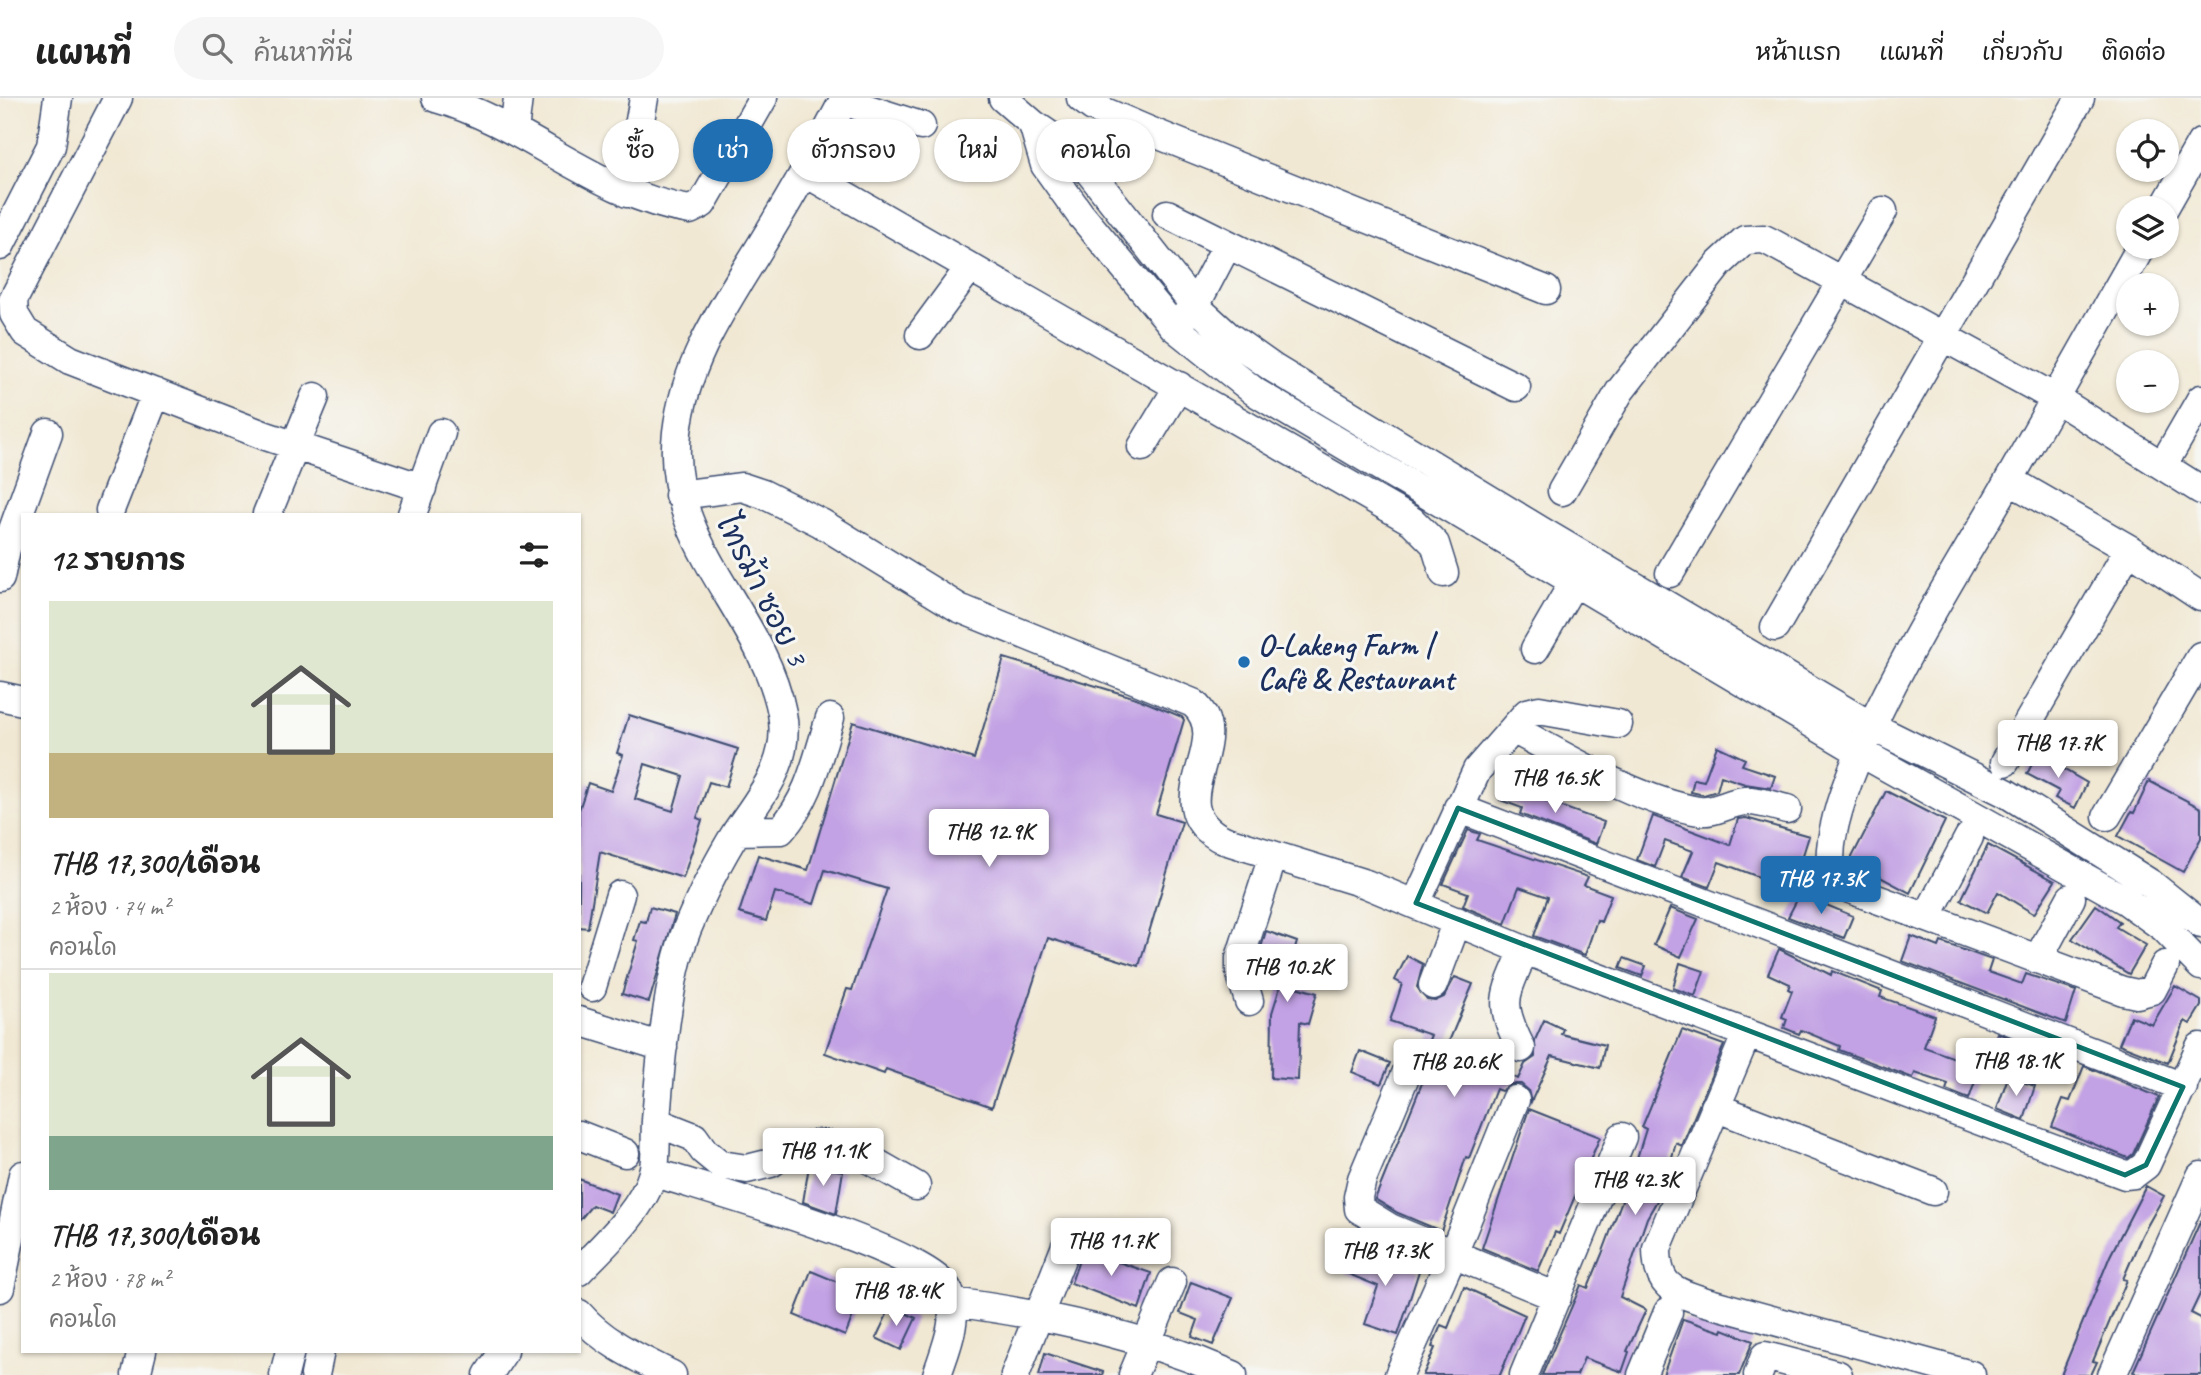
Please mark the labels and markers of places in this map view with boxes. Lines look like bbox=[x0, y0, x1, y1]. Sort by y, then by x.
place label: O-Lakeng Farm | Cafè & Restaurant bbox=[1258, 626, 1457, 698]
marker: O-Lakeng Farm | Cafè & Restaurant bbox=[1236, 654, 1252, 670]
pin: THB 17.7K bbox=[1978, 720, 2138, 780]
pin: THB 16.5K bbox=[1475, 756, 1635, 815]
pin: THB 12.9K bbox=[909, 810, 1069, 869]
pin: THB 17.3K bbox=[1741, 856, 1901, 916]
pin: THB 10.2K bbox=[1207, 944, 1367, 1004]
pin: THB 18.1K bbox=[1936, 1038, 2096, 1098]
pin: THB 20.6K bbox=[1374, 1040, 1534, 1099]
pin: THB 11.1K bbox=[743, 1128, 903, 1188]
pin: THB 42.3K bbox=[1555, 1158, 1715, 1217]
pin: THB 11.7K bbox=[1031, 1218, 1191, 1278]
pin: THB 17.3K bbox=[1305, 1228, 1465, 1288]
pin: THB 18.4K bbox=[816, 1268, 976, 1328]

